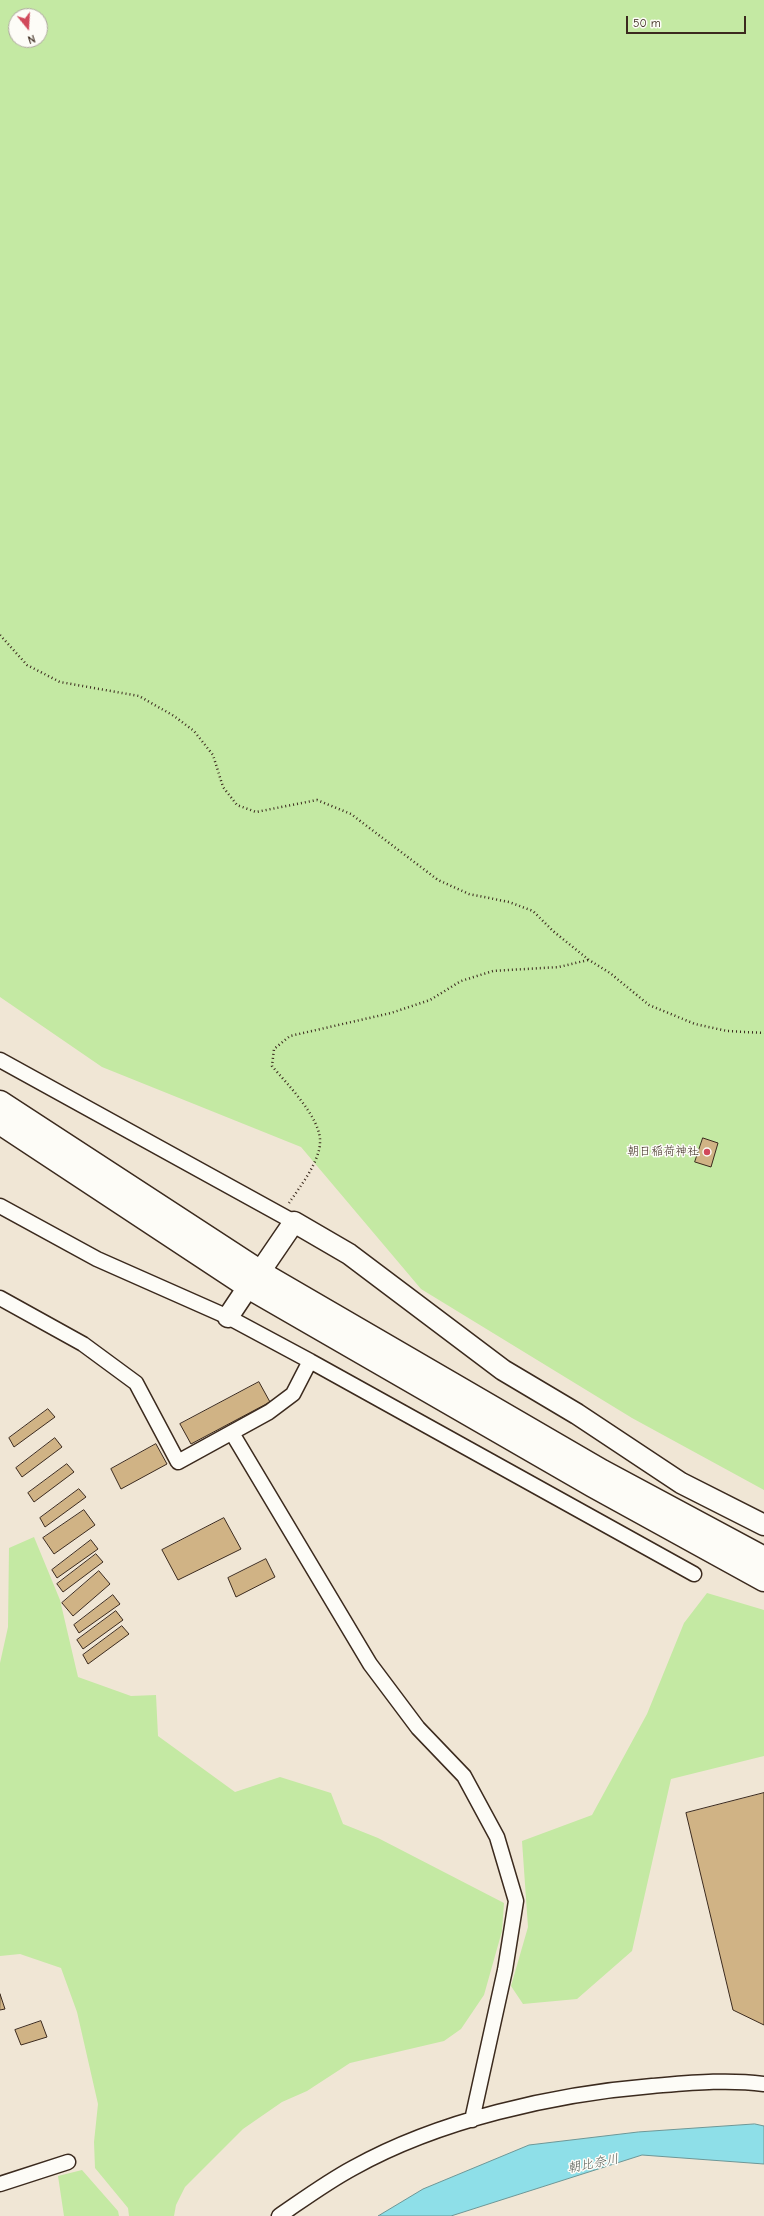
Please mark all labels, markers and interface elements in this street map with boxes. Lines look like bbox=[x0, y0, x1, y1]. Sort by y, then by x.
north arrow bbox=[8, 8, 48, 48]
scale bar bbox=[628, 8, 748, 34]
text: 50 m bbox=[633, 16, 661, 30]
text: N bbox=[26, 32, 37, 46]
place label: 朝日稲荷神社 bbox=[627, 1145, 699, 1159]
marker: 朝日稲荷神社 bbox=[702, 1147, 712, 1157]
water label: 朝比奈川 bbox=[566, 2151, 620, 2177]

